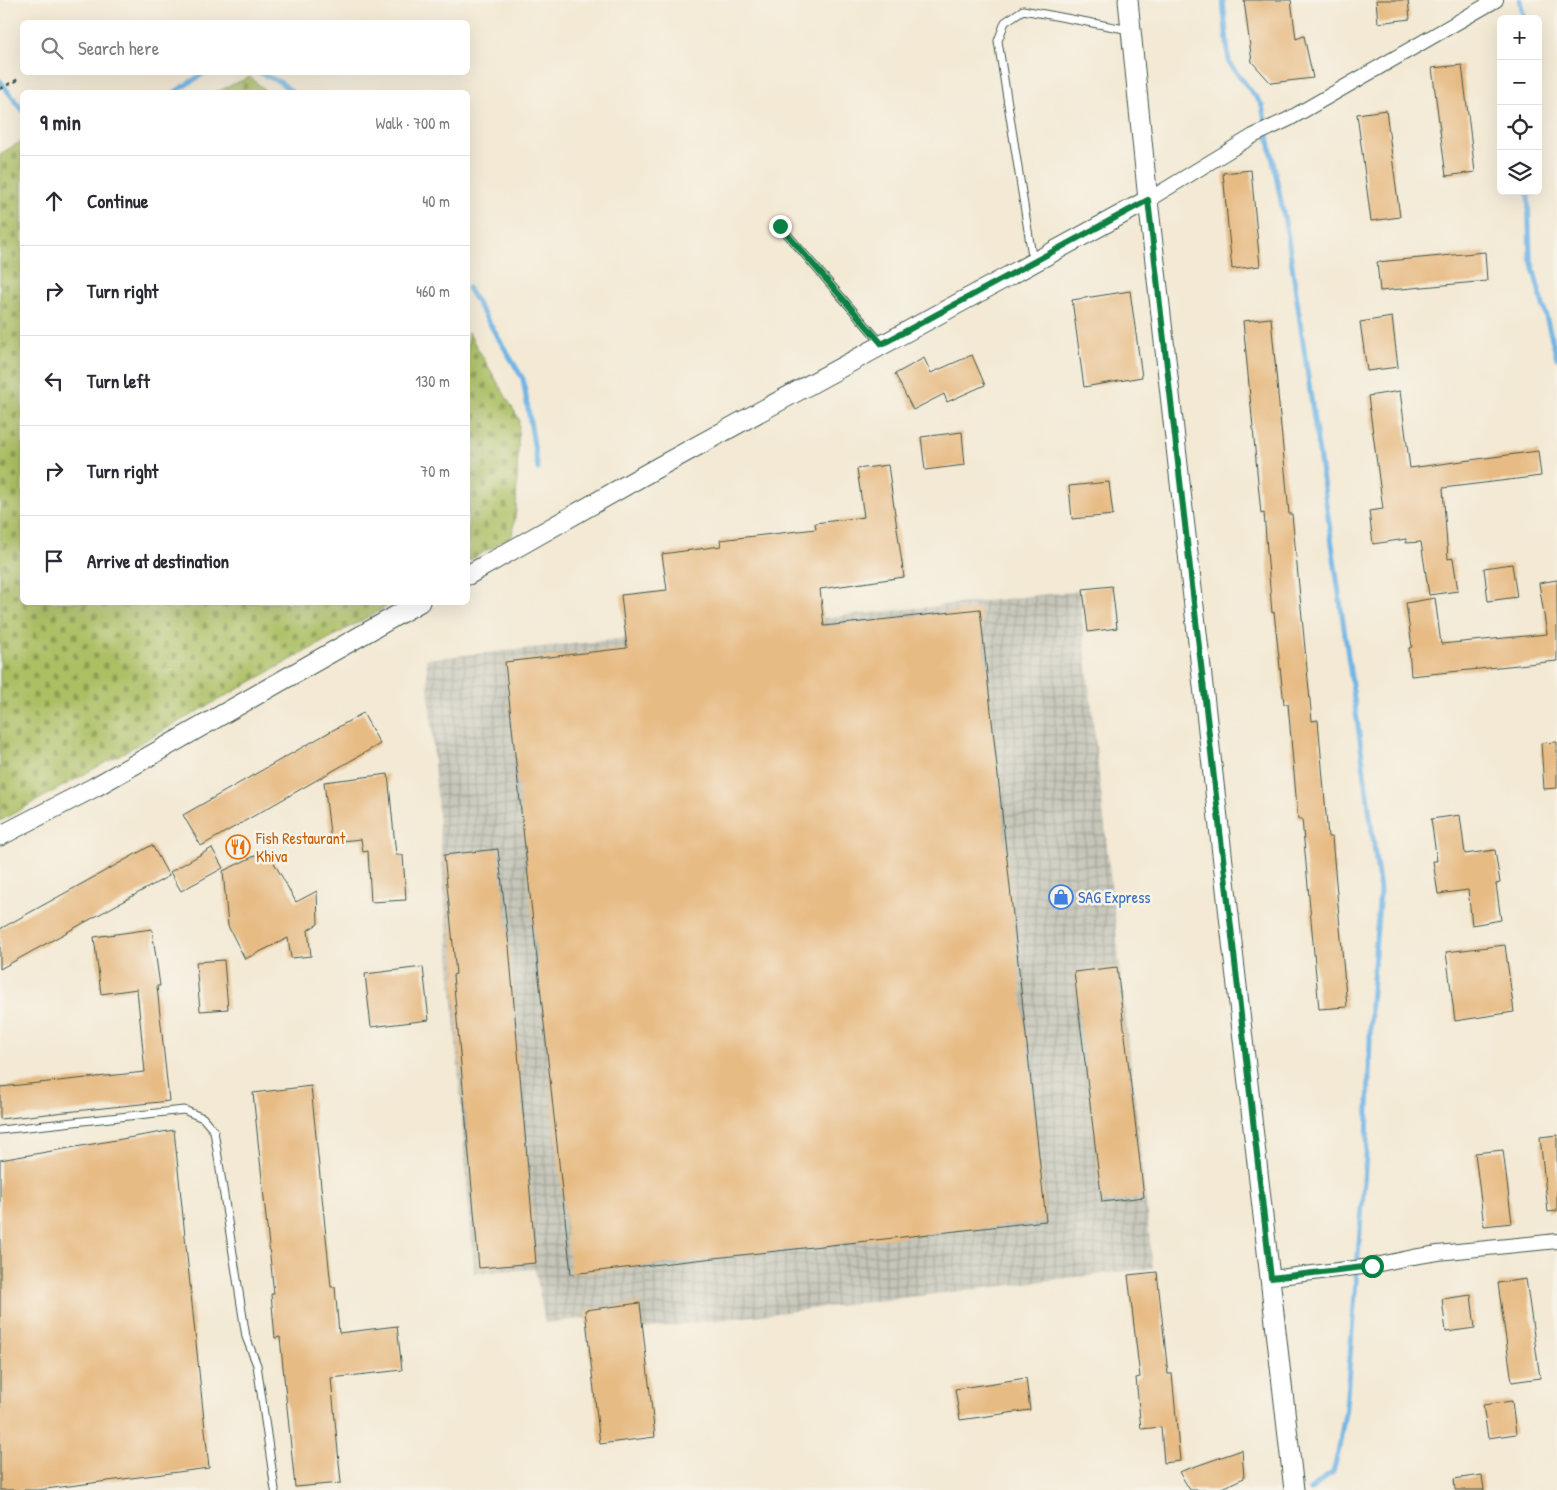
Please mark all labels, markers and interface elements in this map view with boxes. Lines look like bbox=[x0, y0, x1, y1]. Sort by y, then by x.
map controls bbox=[1497, 15, 1542, 195]
button: + bbox=[1497, 15, 1542, 60]
search box bbox=[20, 20, 470, 75]
icon: search bbox=[38, 34, 66, 62]
text: Search here bbox=[78, 35, 159, 61]
button: − bbox=[1497, 60, 1542, 105]
button: locate bbox=[1497, 105, 1542, 150]
text: 9 min bbox=[40, 108, 81, 137]
text: Walk · 700 m bbox=[376, 112, 450, 134]
button: layers bbox=[1497, 150, 1542, 195]
icon: ahead bbox=[40, 187, 68, 215]
text: Continue bbox=[87, 188, 148, 214]
text: 40 m bbox=[422, 190, 450, 212]
route end bbox=[769, 215, 792, 238]
icon: right bbox=[40, 277, 68, 305]
text: Turn right bbox=[87, 278, 158, 304]
text: 460 m bbox=[416, 280, 450, 302]
icon: left bbox=[40, 367, 68, 395]
text: Turn left bbox=[87, 368, 150, 394]
text: 130 m bbox=[415, 370, 450, 392]
icon: right bbox=[40, 457, 68, 485]
text: Turn right bbox=[87, 458, 158, 484]
text: 70 m bbox=[420, 460, 450, 482]
icon: arrive bbox=[40, 547, 68, 575]
text: Arrive at destination bbox=[87, 548, 229, 574]
place label: Fish Restaurant Khiva bbox=[255, 827, 346, 867]
restaurant icon: Fish Restaurant Khiva bbox=[225, 834, 251, 860]
shop icon: SAG Express bbox=[1048, 884, 1074, 910]
place label: SAG Express bbox=[1078, 886, 1150, 908]
route start bbox=[1361, 1255, 1384, 1278]

